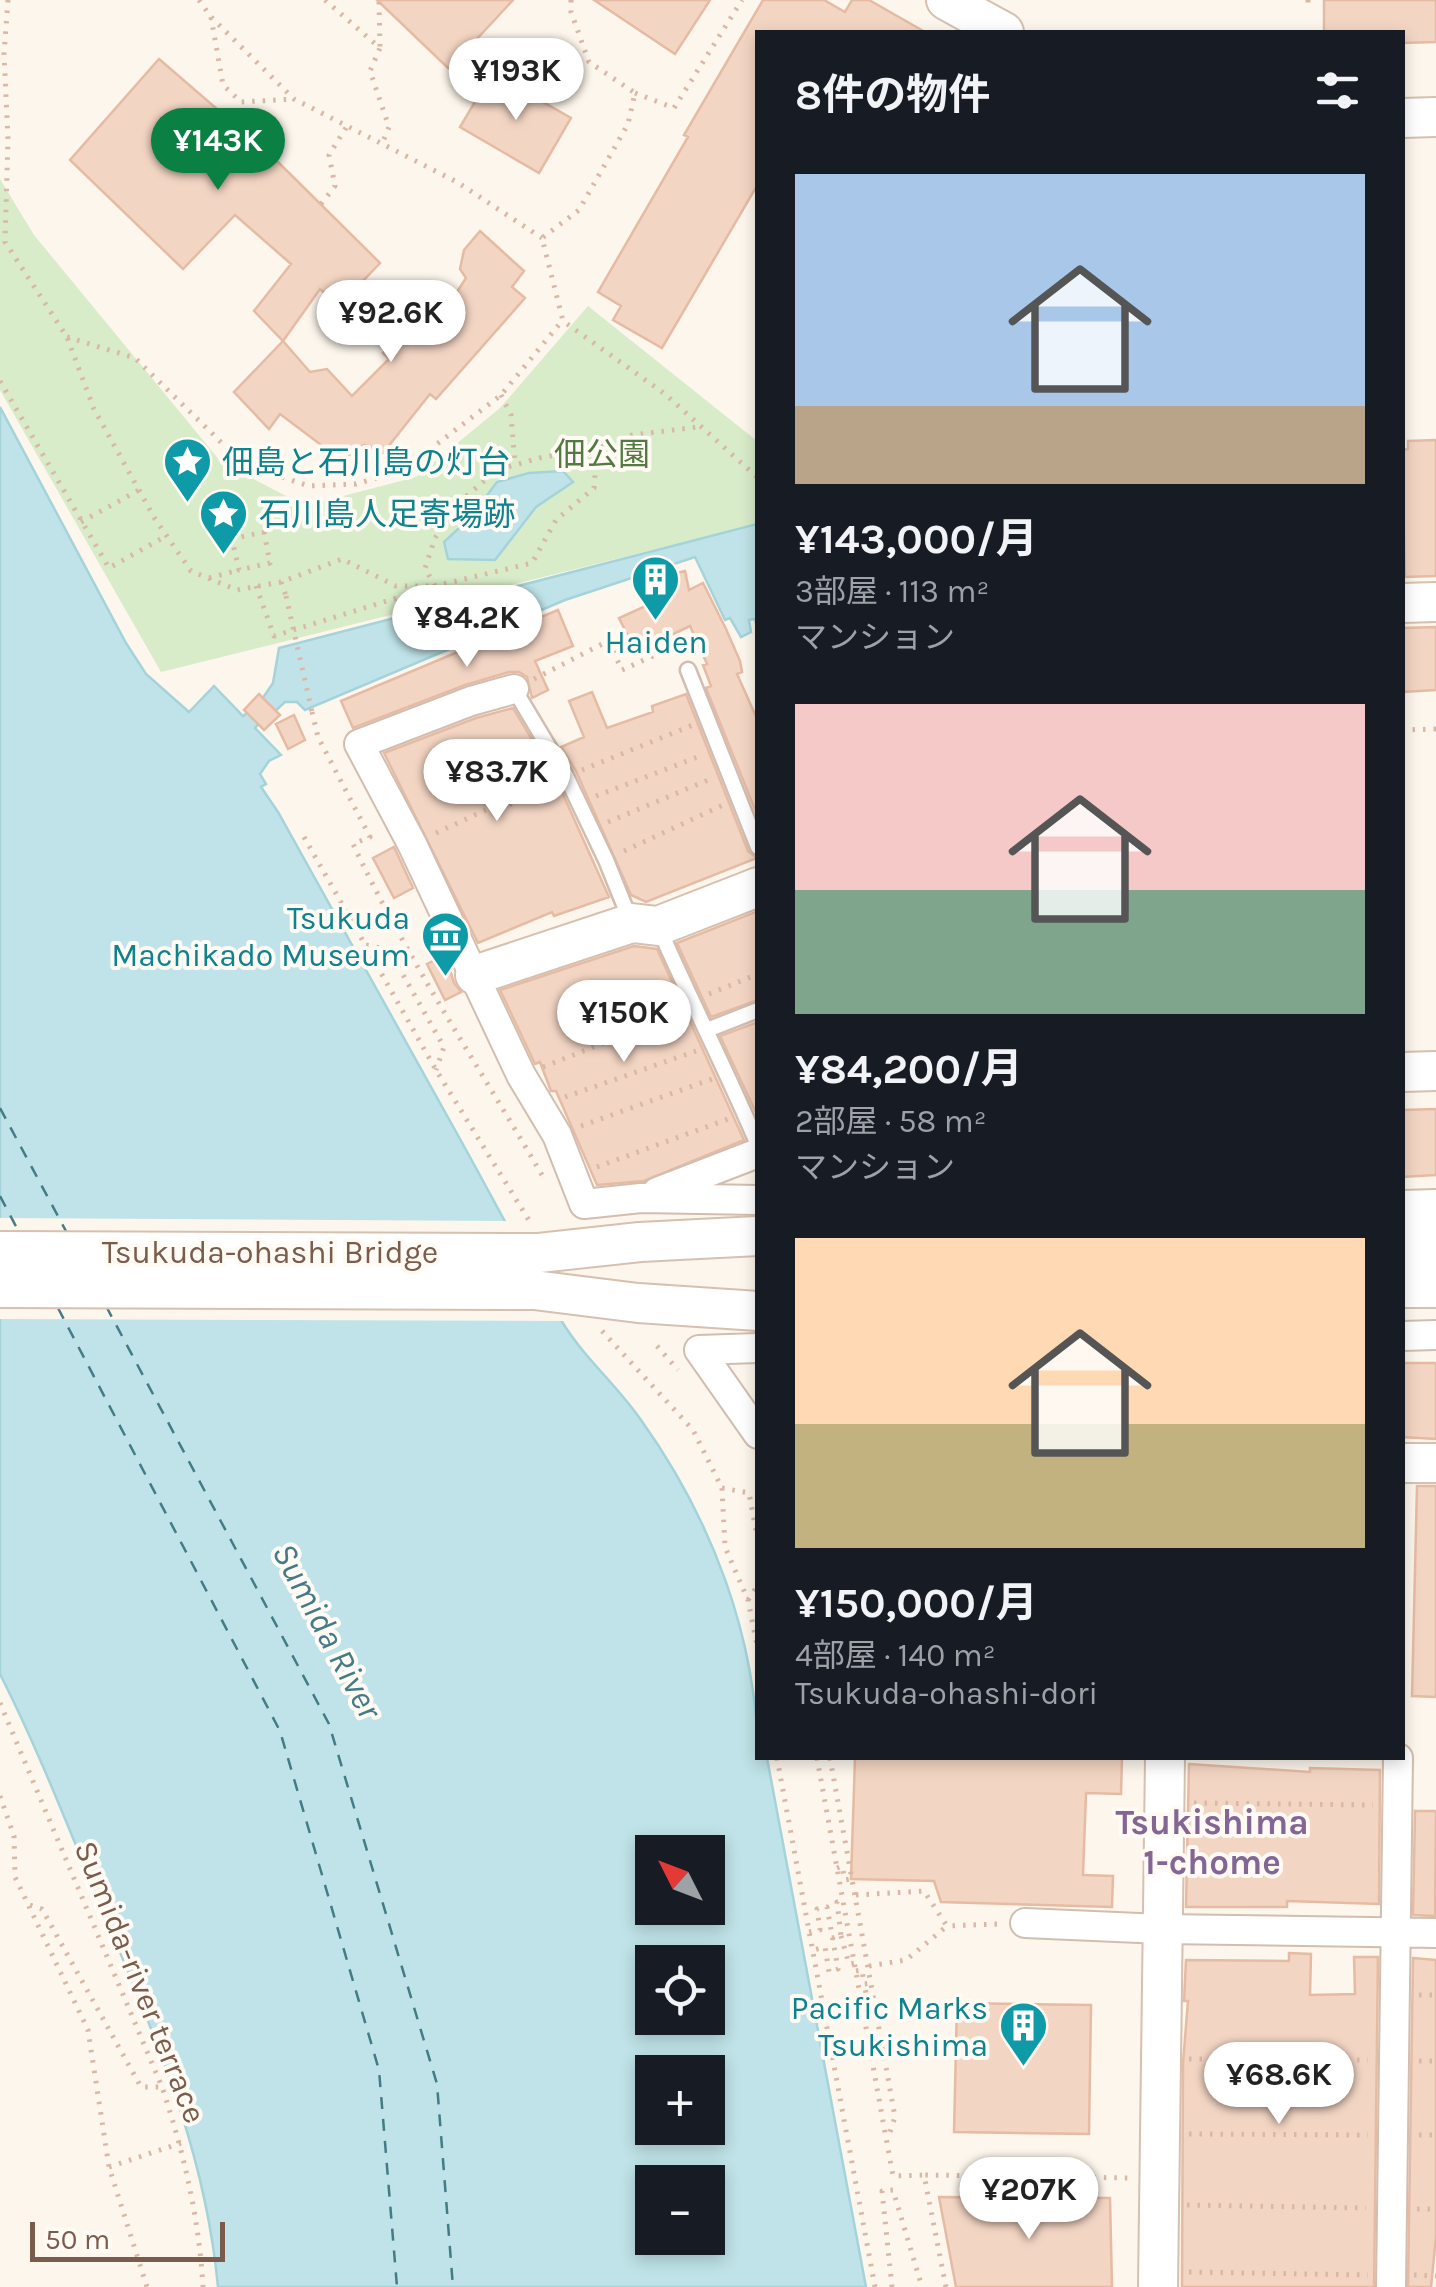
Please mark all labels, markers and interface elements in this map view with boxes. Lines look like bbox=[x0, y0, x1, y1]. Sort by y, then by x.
pin: ¥193K bbox=[446, 38, 586, 123]
text: ¥193K bbox=[471, 52, 561, 89]
icon: filters bbox=[1310, 63, 1365, 118]
text: 8件の物件 bbox=[795, 70, 990, 120]
pin: ¥143K bbox=[148, 108, 288, 193]
text: ¥143K bbox=[173, 122, 263, 159]
icon: home bbox=[990, 239, 1170, 419]
pin: ¥92.6K bbox=[310, 280, 472, 365]
text: ¥92.6K bbox=[339, 294, 443, 331]
place icon: 佃島と石川島の灯台 bbox=[161, 436, 213, 504]
park label: 佃公園 bbox=[554, 436, 650, 473]
place label: 佃島と石川島の灯台 bbox=[222, 444, 510, 481]
place icon: 石川島人足寄場跡 bbox=[198, 488, 250, 556]
place label: 石川島人足寄場跡 bbox=[259, 496, 515, 533]
text: ¥143,000/月 bbox=[795, 514, 1038, 564]
building icon: Haiden bbox=[630, 554, 682, 622]
text: 3部屋 · 113 m² bbox=[795, 573, 989, 610]
pin: ¥84.2K bbox=[386, 585, 548, 670]
text: ¥84.2K bbox=[414, 599, 520, 636]
text: マンション bbox=[795, 619, 955, 656]
place label: Haiden bbox=[604, 624, 708, 661]
pin: ¥83.7K bbox=[416, 739, 578, 824]
text: ¥83.7K bbox=[445, 753, 549, 790]
icon: home bbox=[990, 769, 1170, 949]
place label: Tsukuda Machikado Museum bbox=[111, 900, 410, 974]
museum icon: Tsukuda Machikado Museum bbox=[419, 910, 471, 978]
pin: ¥150K bbox=[554, 980, 694, 1065]
text: ¥150K bbox=[579, 994, 669, 1031]
text: ¥84,200/月 bbox=[795, 1044, 1023, 1094]
text: 2部屋 · 58 m² bbox=[795, 1103, 987, 1140]
text: マンション bbox=[795, 1149, 955, 1186]
street label: Tsukuda-ohashi Bridge bbox=[102, 1234, 438, 1271]
icon: home bbox=[990, 1303, 1170, 1483]
water label: Sumida River bbox=[263, 1536, 391, 1727]
text: ¥150,000/月 bbox=[795, 1578, 1038, 1628]
text: 4部屋 · 140 m² bbox=[795, 1637, 996, 1674]
text: Tsukuda-ohashi-dori bbox=[795, 1675, 1098, 1712]
district label: Tsukishima 1-chome bbox=[1115, 1802, 1309, 1883]
north arrow bbox=[635, 1835, 725, 1925]
map controls bbox=[635, 1835, 725, 2255]
street label: Sumida-river terrace bbox=[66, 1836, 214, 2128]
button: locate bbox=[635, 1945, 725, 2035]
place label: Pacific Marks Tsukishima bbox=[791, 1990, 988, 2064]
building icon: Pacific Marks Tsukishima bbox=[997, 2000, 1049, 2068]
pin: ¥68.6K bbox=[1198, 2042, 1360, 2127]
button: + bbox=[635, 2055, 725, 2145]
text: ¥68.6K bbox=[1226, 2056, 1332, 2093]
pin: ¥207K bbox=[959, 2157, 1099, 2242]
button: − bbox=[635, 2165, 725, 2255]
text: ¥207K bbox=[981, 2171, 1077, 2208]
scale bar bbox=[30, 2217, 225, 2262]
text: 50 m bbox=[45, 2223, 110, 2256]

